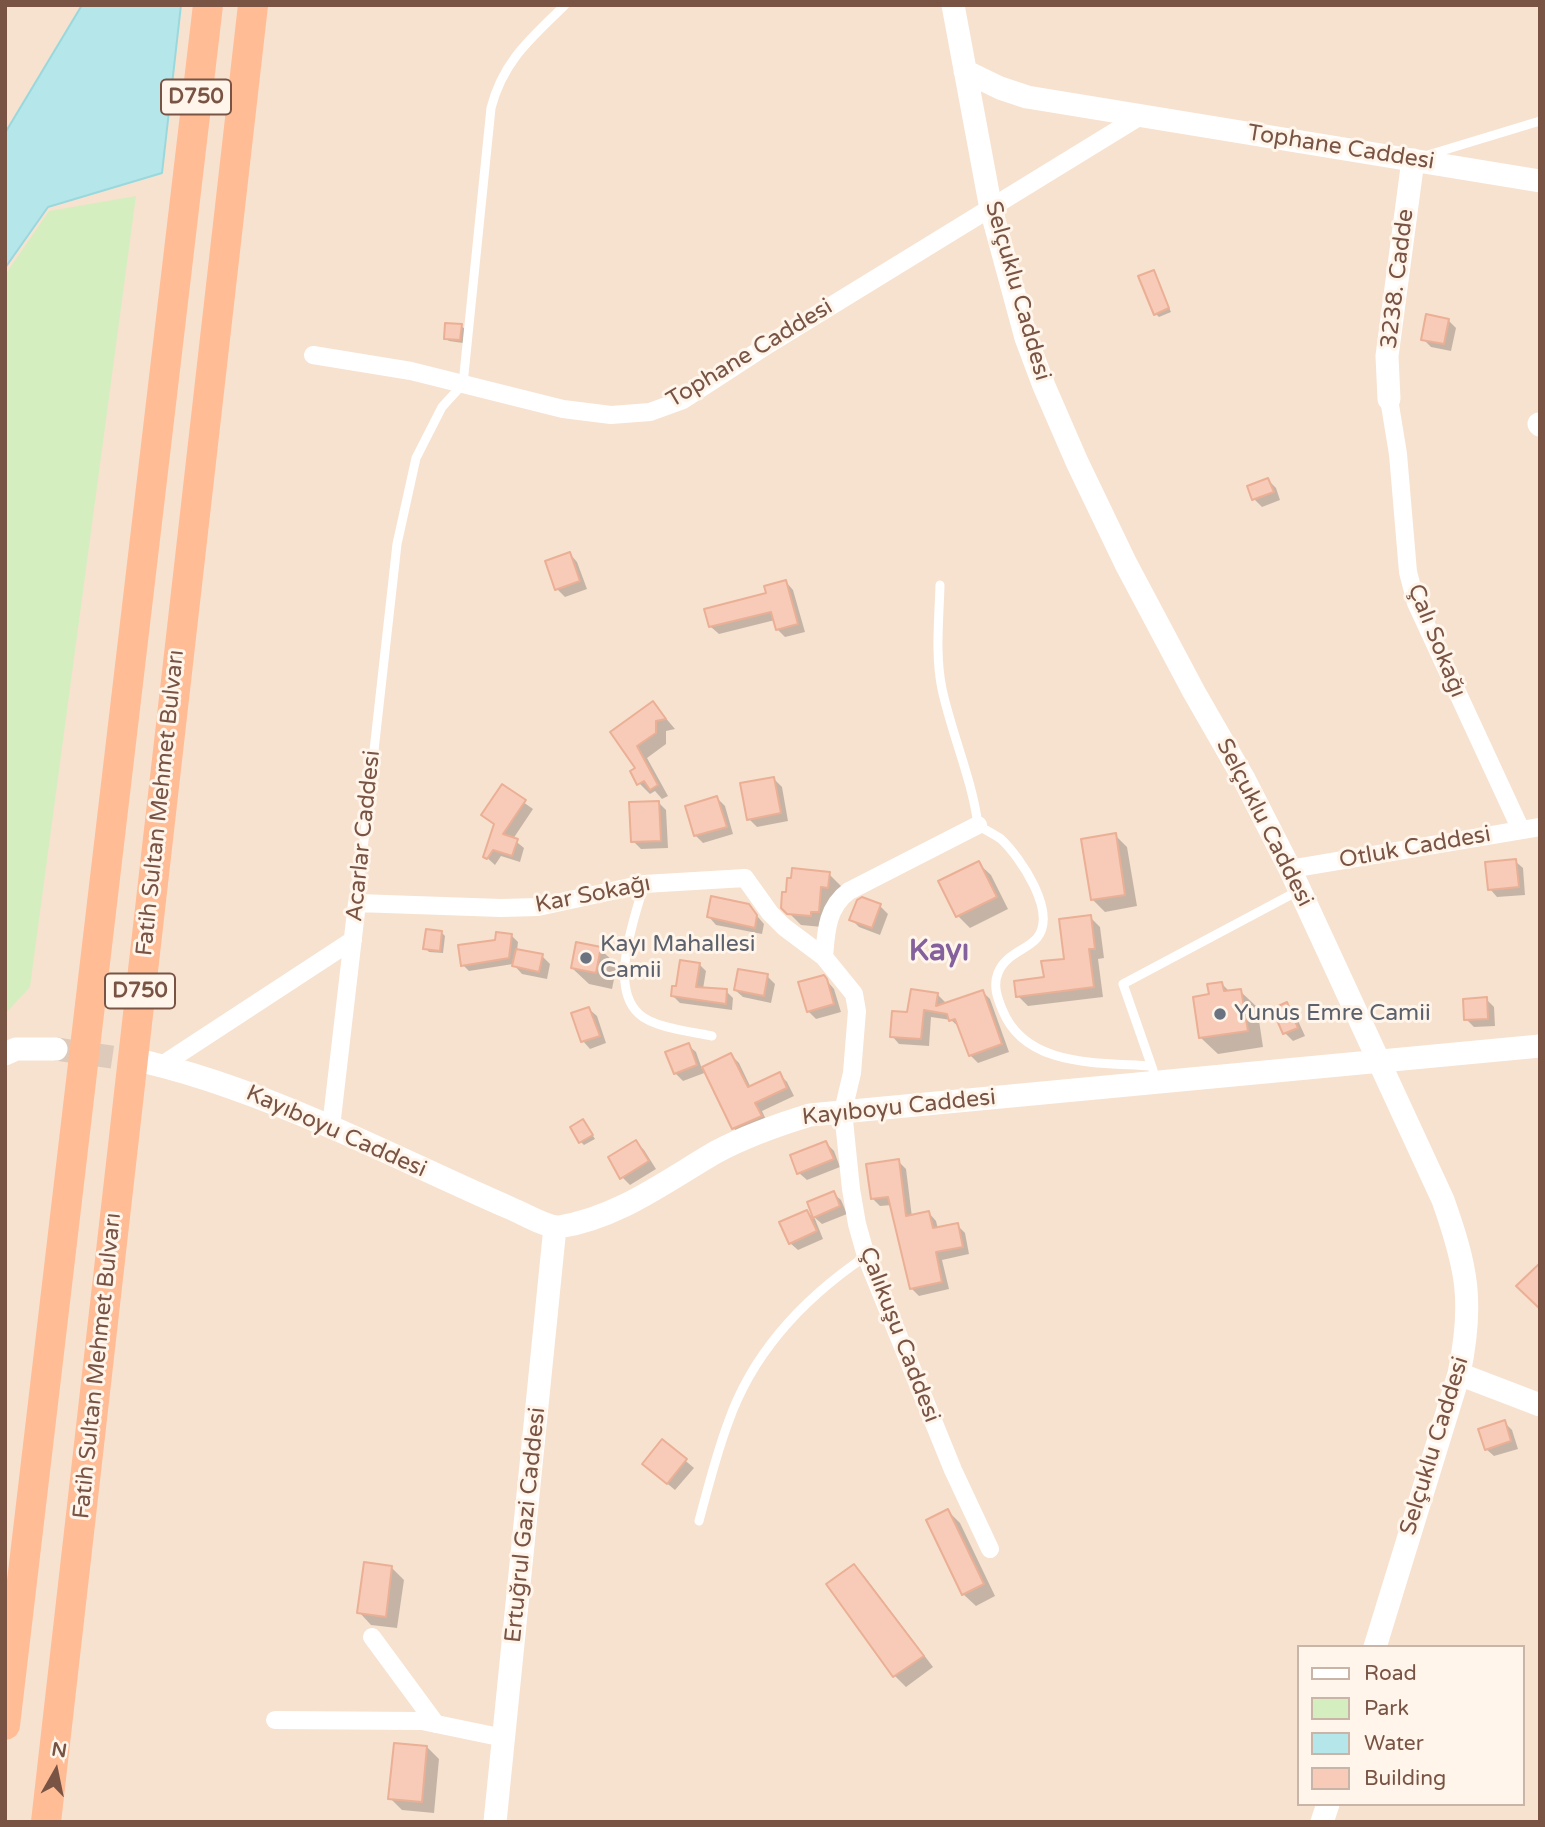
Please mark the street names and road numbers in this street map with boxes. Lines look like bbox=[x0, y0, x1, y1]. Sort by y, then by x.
road number: D750 bbox=[161, 80, 231, 114]
street label: Tophane Caddesi bbox=[1246, 120, 1436, 176]
street label: Selçuklu Caddesi bbox=[978, 198, 1056, 384]
street label: 3238. Cadde bbox=[1376, 207, 1420, 351]
street label: Tophane Caddesi bbox=[662, 294, 838, 414]
street label: Çalı Sokağı bbox=[1401, 580, 1471, 702]
street label: Fatih Sultan Mehmet Bulvarı bbox=[131, 649, 191, 957]
street label: Selçuklu Caddesi bbox=[1210, 734, 1318, 912]
street label: Acarlar Caddesi bbox=[341, 749, 387, 923]
street label: Otluk Caddesi bbox=[1337, 821, 1493, 875]
street label: Kar Sokağı bbox=[533, 870, 653, 920]
road number: D750 bbox=[105, 974, 175, 1009]
street label: Kayıboyu Caddesi bbox=[241, 1080, 431, 1184]
street label: Kayıboyu Caddesi bbox=[801, 1084, 997, 1132]
street label: Fatih Sultan Mehmet Bulvarı bbox=[68, 1212, 128, 1520]
street label: Çalıkuşu Caddesi bbox=[853, 1243, 945, 1427]
street label: Selçuklu Caddesi bbox=[1395, 1353, 1475, 1539]
street label: Ertuğrul Gazi Caddesi bbox=[500, 1406, 552, 1644]

